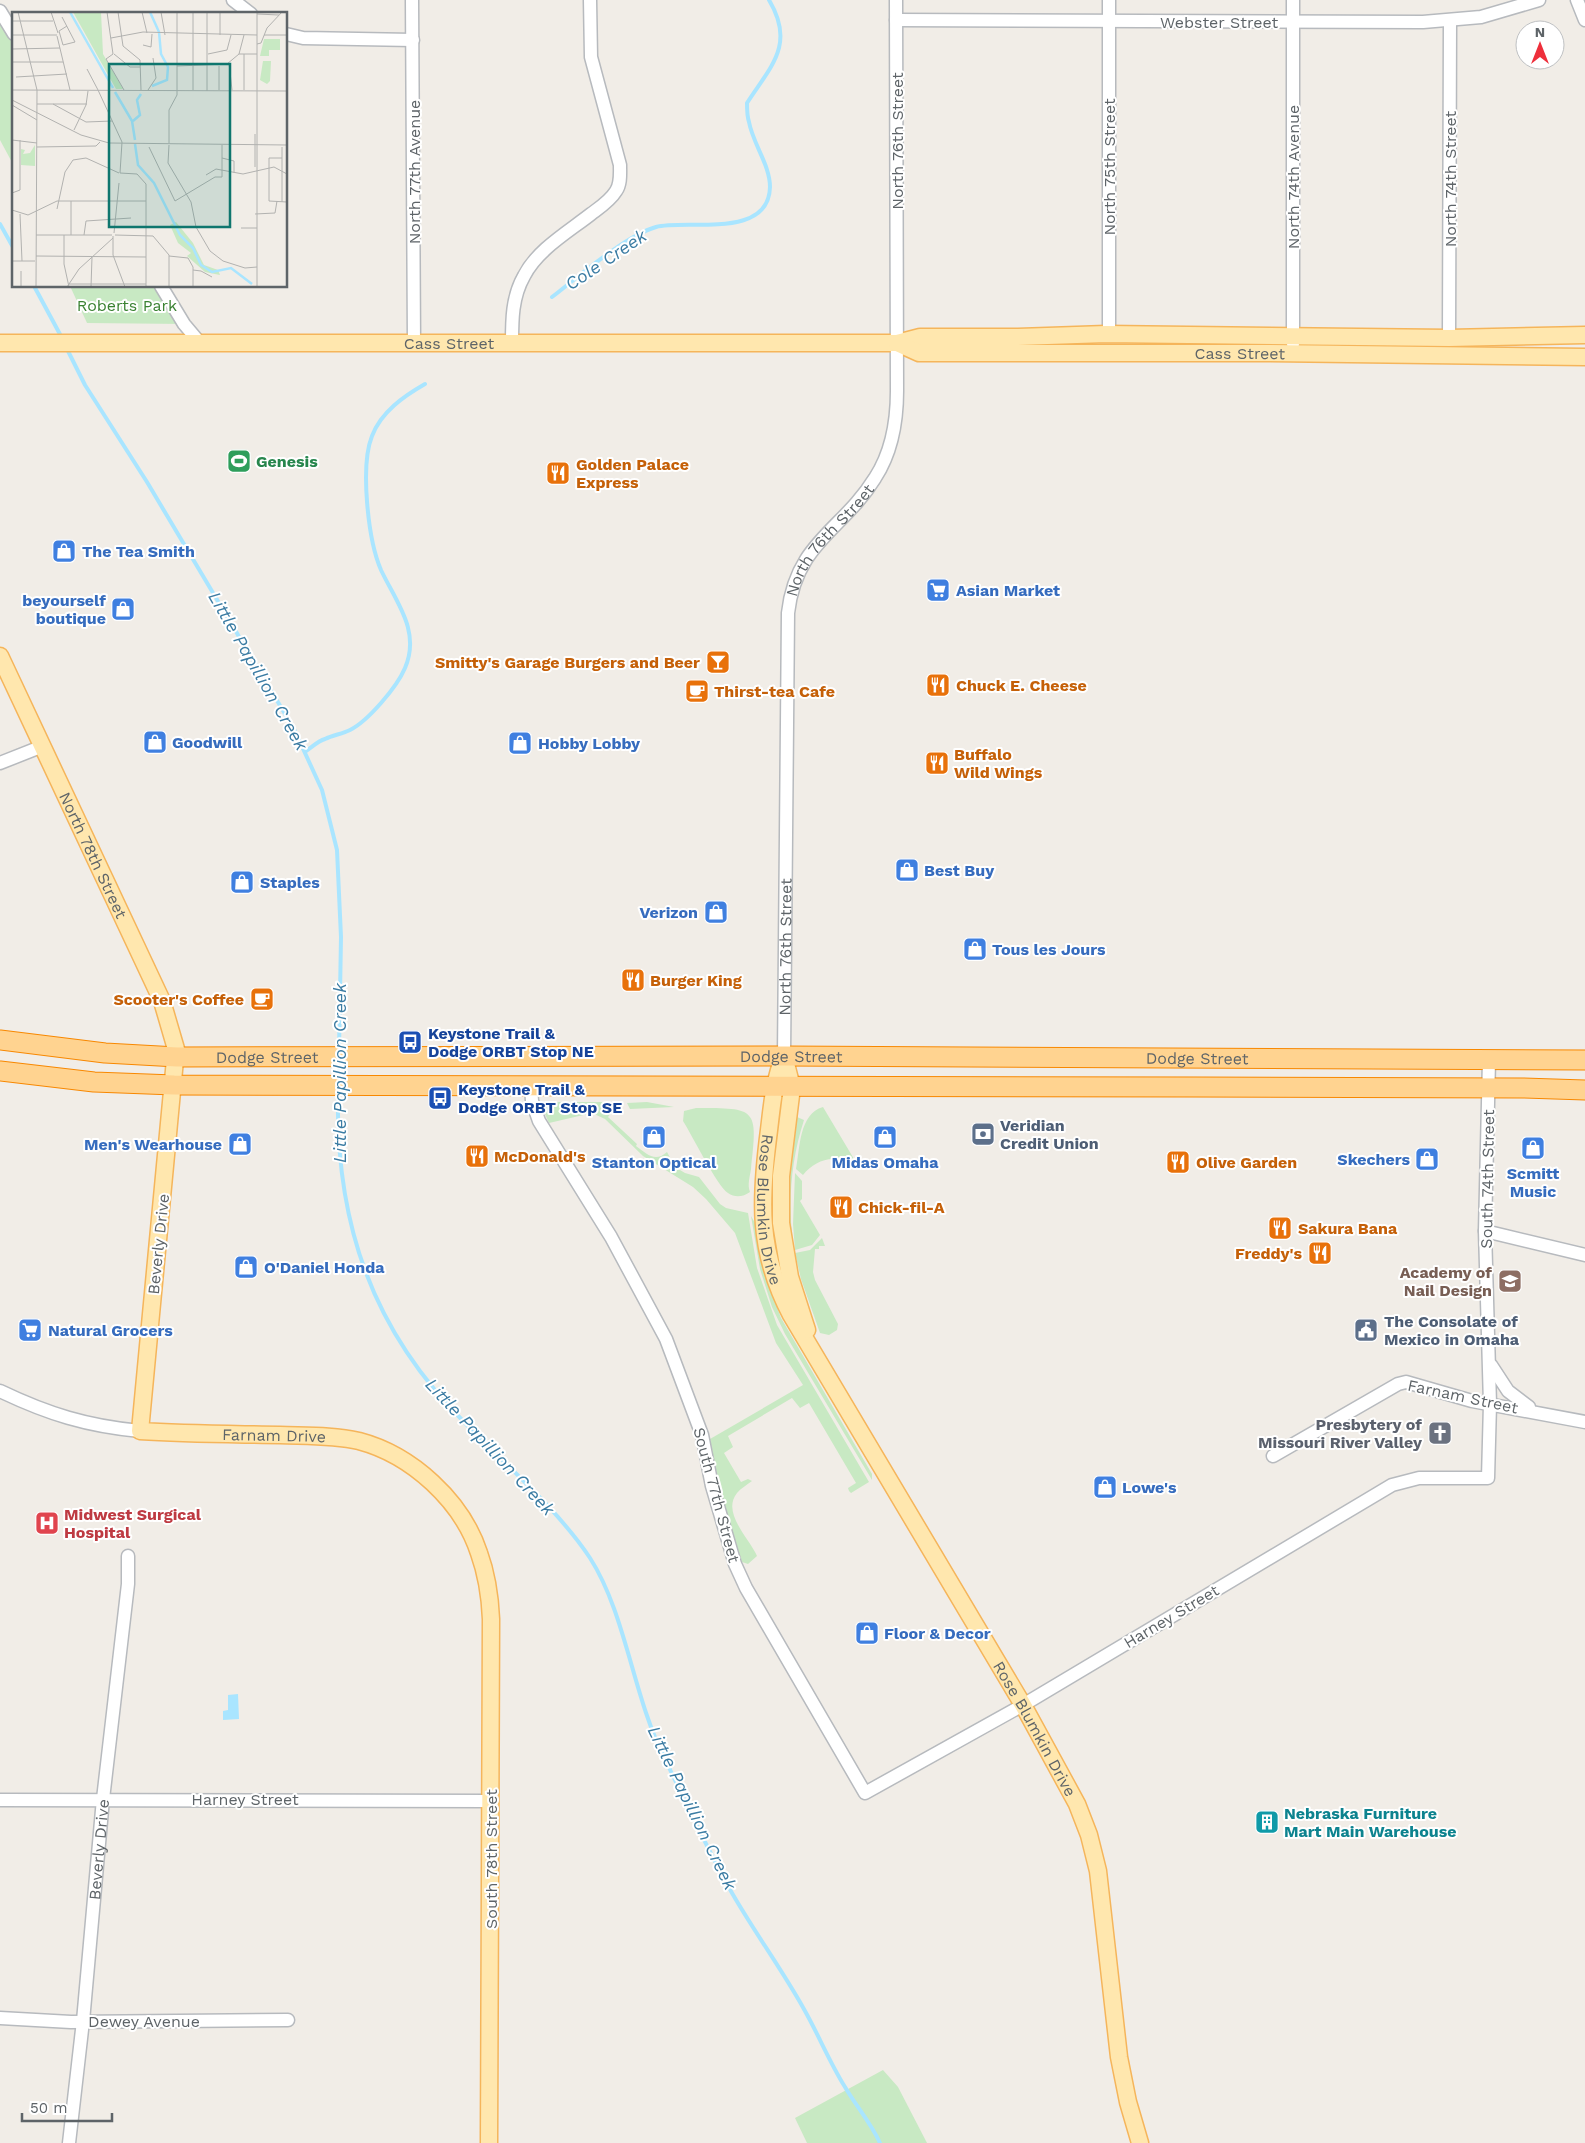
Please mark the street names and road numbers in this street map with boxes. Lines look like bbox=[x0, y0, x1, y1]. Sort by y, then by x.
street label: Webster Street bbox=[1160, 13, 1278, 32]
street label: North 76th Street bbox=[888, 72, 907, 210]
street label: North 75th Street bbox=[1100, 98, 1119, 236]
street label: North 77th Avenue bbox=[405, 100, 424, 244]
street label: North 74th Avenue bbox=[1284, 105, 1303, 249]
street label: North 74th Street bbox=[1441, 110, 1460, 247]
street label: Cass Street bbox=[404, 334, 495, 353]
street label: Cass Street bbox=[1195, 344, 1286, 363]
street label: North 76th Street bbox=[782, 480, 878, 599]
street label: North 78th Street bbox=[55, 789, 131, 922]
street label: North 76th Street bbox=[775, 878, 796, 1016]
street label: Dodge Street bbox=[740, 1047, 843, 1066]
street label: Dodge Street bbox=[216, 1048, 319, 1067]
street label: Dodge Street bbox=[1146, 1049, 1249, 1068]
street label: South 74th Street bbox=[1477, 1109, 1498, 1249]
street label: Rose Blumkin Drive bbox=[753, 1133, 786, 1288]
street label: Beverly Drive bbox=[144, 1193, 173, 1295]
street label: Farnam Street bbox=[1406, 1376, 1520, 1418]
street label: Farnam Drive bbox=[222, 1425, 327, 1446]
street label: South 77th Street bbox=[689, 1425, 744, 1565]
street label: Harney Street bbox=[1120, 1580, 1222, 1652]
street label: Rose Blumkin Drive bbox=[989, 1658, 1080, 1800]
street label: South 78th Street bbox=[482, 1789, 501, 1929]
street label: Harney Street bbox=[191, 1790, 299, 1809]
street label: Beverly Drive bbox=[85, 1798, 113, 1901]
street label: Dewey Avenue bbox=[88, 2012, 200, 2031]

